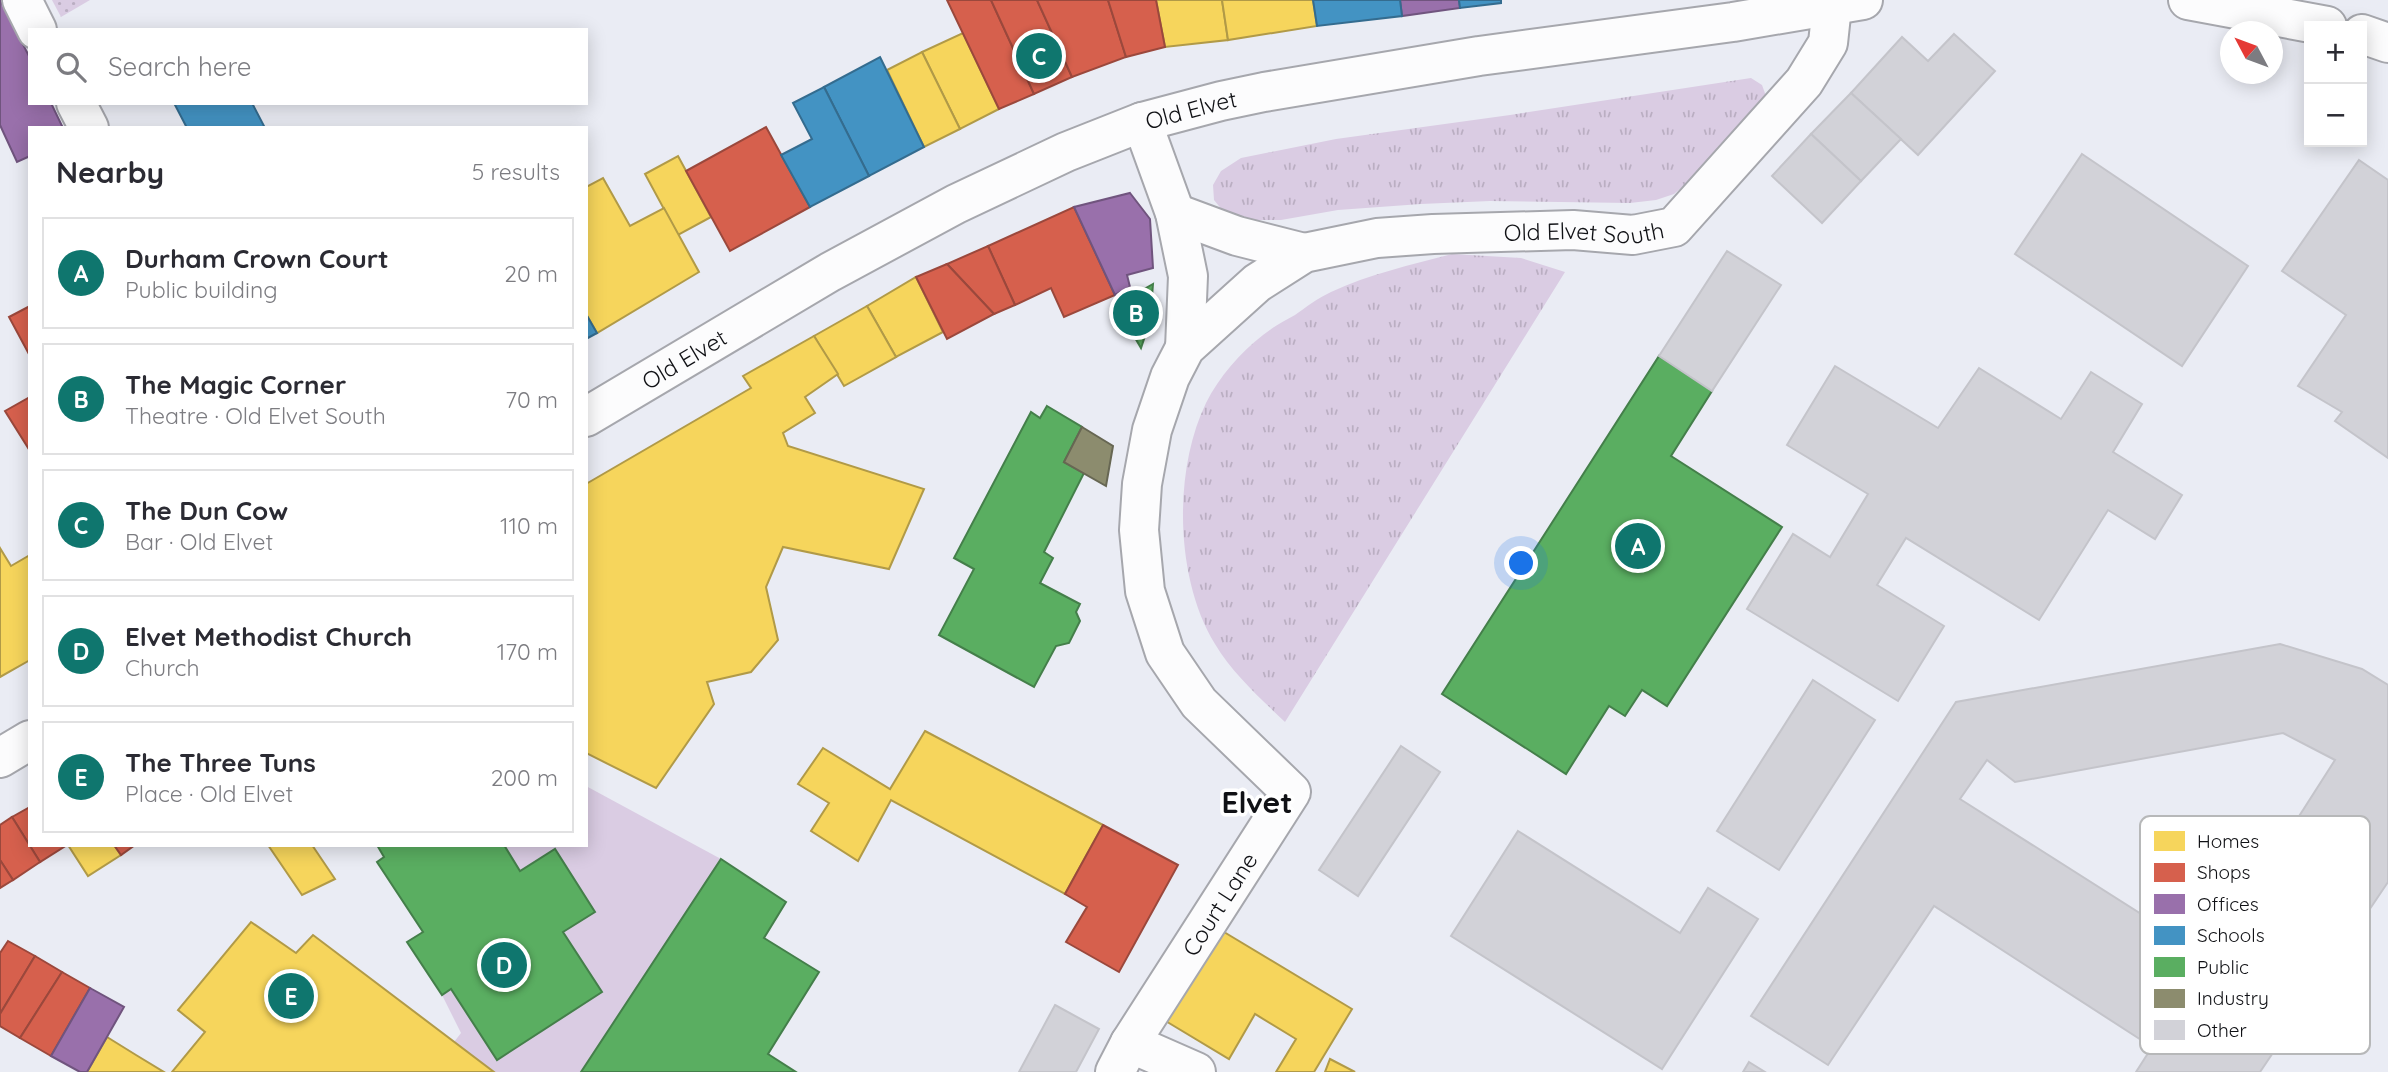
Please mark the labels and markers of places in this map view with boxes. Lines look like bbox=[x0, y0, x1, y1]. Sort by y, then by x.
pin: C bbox=[1016, 30, 1062, 82]
pin: B bbox=[1113, 287, 1159, 339]
pin: A bbox=[1615, 520, 1661, 572]
pin: D bbox=[481, 939, 527, 991]
pin: E bbox=[268, 970, 314, 1022]

